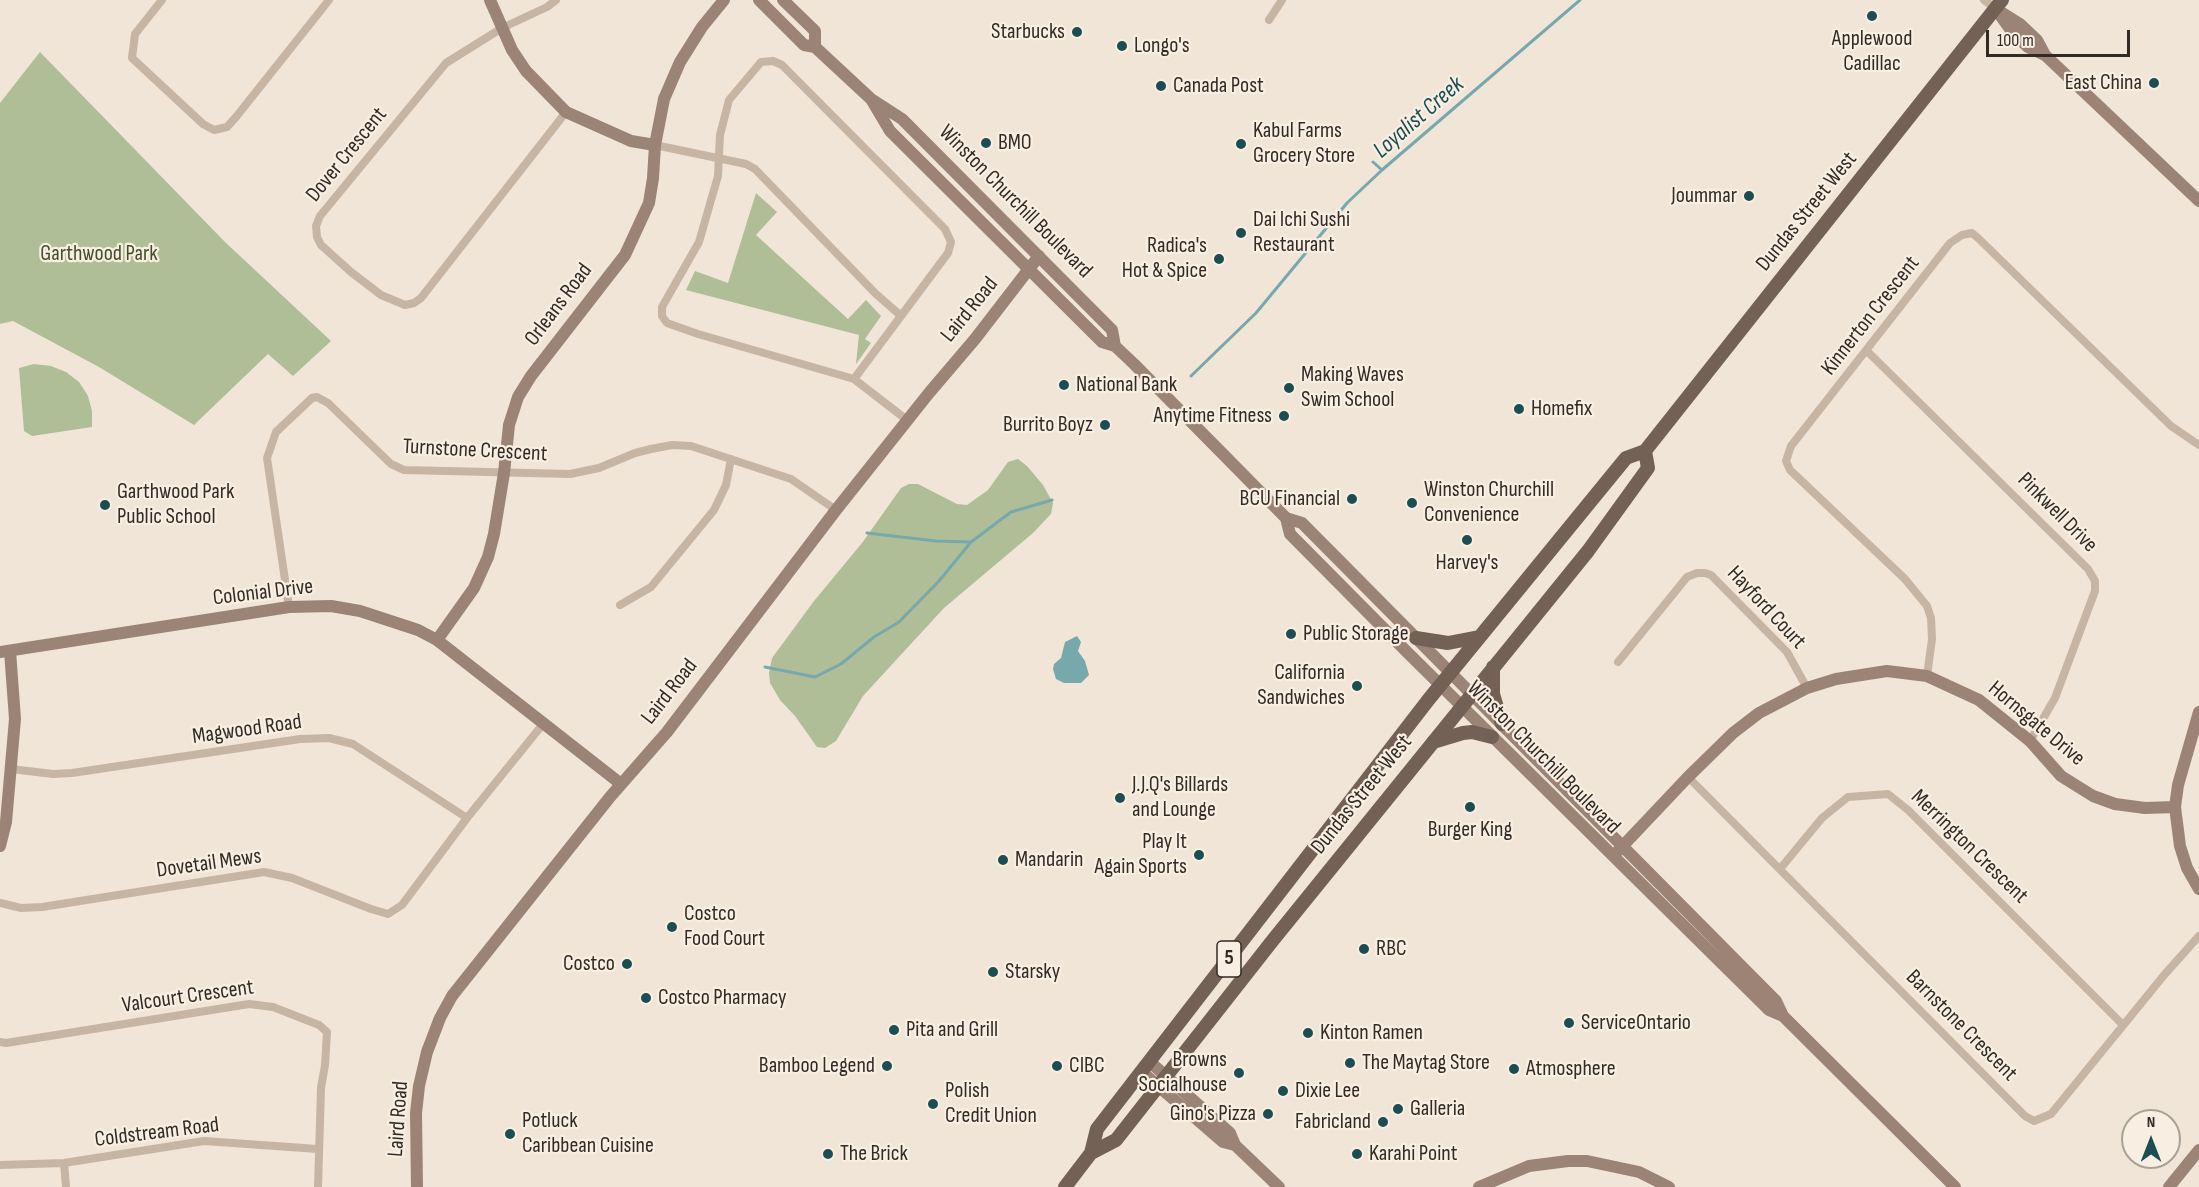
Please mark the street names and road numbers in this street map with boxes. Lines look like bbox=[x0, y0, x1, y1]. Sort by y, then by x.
street label: Dover Crescent bbox=[301, 102, 393, 208]
street label: Winston Churchill Boulevard bbox=[933, 120, 1097, 284]
street label: Dundas Street West bbox=[1751, 147, 1863, 277]
street label: Kinnerton Crescent bbox=[1816, 251, 1926, 381]
street label: Orleans Road bbox=[520, 259, 598, 351]
street label: Laird Road bbox=[936, 272, 1004, 348]
street label: Turnstone Crescent bbox=[402, 434, 548, 468]
street label: Pinkwell Drive bbox=[2011, 467, 2103, 559]
street label: Hayford Court bbox=[1721, 561, 1811, 655]
street label: Colonial Drive bbox=[211, 574, 315, 612]
street label: Laird Road bbox=[636, 654, 704, 730]
street label: Winston Churchill Boulevard bbox=[1461, 676, 1625, 840]
street label: Hornsgate Drive bbox=[1982, 676, 2090, 772]
street label: Magwood Road bbox=[191, 709, 303, 751]
street label: Dundas Street West bbox=[1306, 730, 1418, 860]
street label: Merrington Crescent bbox=[1905, 785, 2033, 909]
street label: Dovetail Mews bbox=[155, 844, 263, 884]
road number: 5 bbox=[1217, 941, 1241, 977]
street label: Barnstone Crescent bbox=[1900, 965, 2022, 1087]
street label: Valcourt Crescent bbox=[120, 975, 256, 1019]
street label: Laird Road bbox=[383, 1080, 415, 1158]
street label: Coldstream Road bbox=[93, 1112, 221, 1154]

